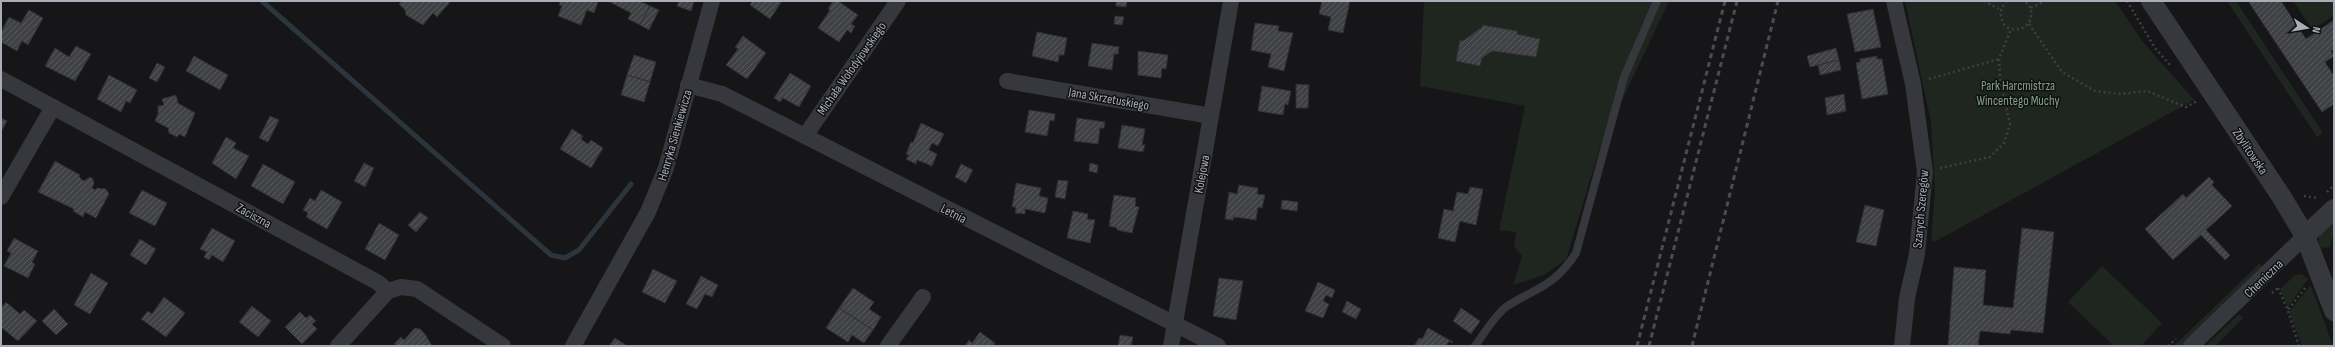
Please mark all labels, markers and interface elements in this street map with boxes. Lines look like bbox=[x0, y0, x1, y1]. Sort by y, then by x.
north arrow bbox=[2287, 8, 2327, 48]
street label: Michała Wołodyjowskiego bbox=[814, 19, 890, 118]
text: N bbox=[2309, 26, 2323, 34]
park label: Park Harcmistrza Wincentego Muchy bbox=[1976, 78, 2060, 109]
street label: Jana Skrzetuskiego bbox=[1066, 84, 1150, 114]
street label: Henryka Sienkiewicza bbox=[654, 88, 696, 183]
street label: Zbylitowska bbox=[2229, 126, 2271, 178]
street label: Kolejowa bbox=[1191, 154, 1213, 195]
street label: Szarych Szeregów bbox=[1910, 169, 1932, 249]
street label: Zaciszna bbox=[233, 200, 274, 232]
street label: Letnia bbox=[938, 201, 969, 227]
street label: Chemiczna bbox=[2241, 256, 2287, 301]

